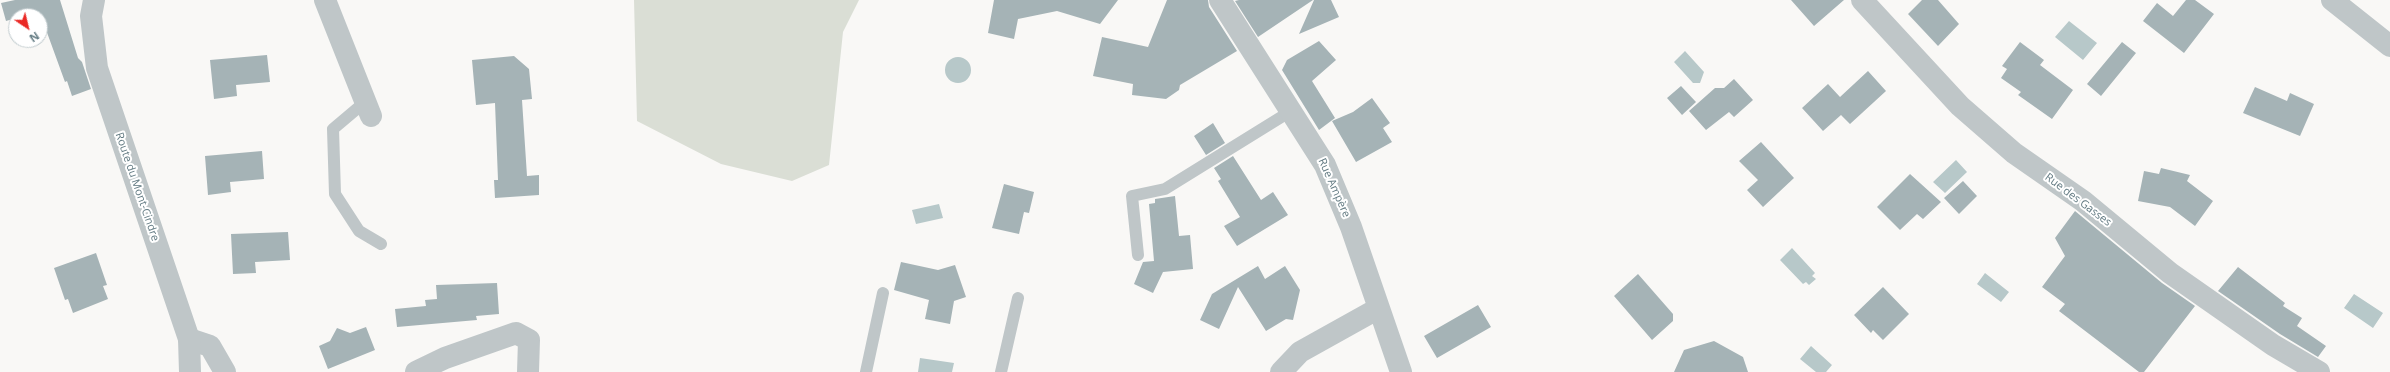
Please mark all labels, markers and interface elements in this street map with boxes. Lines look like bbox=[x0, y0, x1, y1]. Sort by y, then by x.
north arrow bbox=[8, 8, 48, 48]
text: N bbox=[27, 29, 43, 46]
street label: Route du Mont-Cindre bbox=[112, 131, 162, 243]
street label: Rue Ampère bbox=[1315, 156, 1353, 220]
street label: Rue des Gasses bbox=[2042, 171, 2114, 229]

